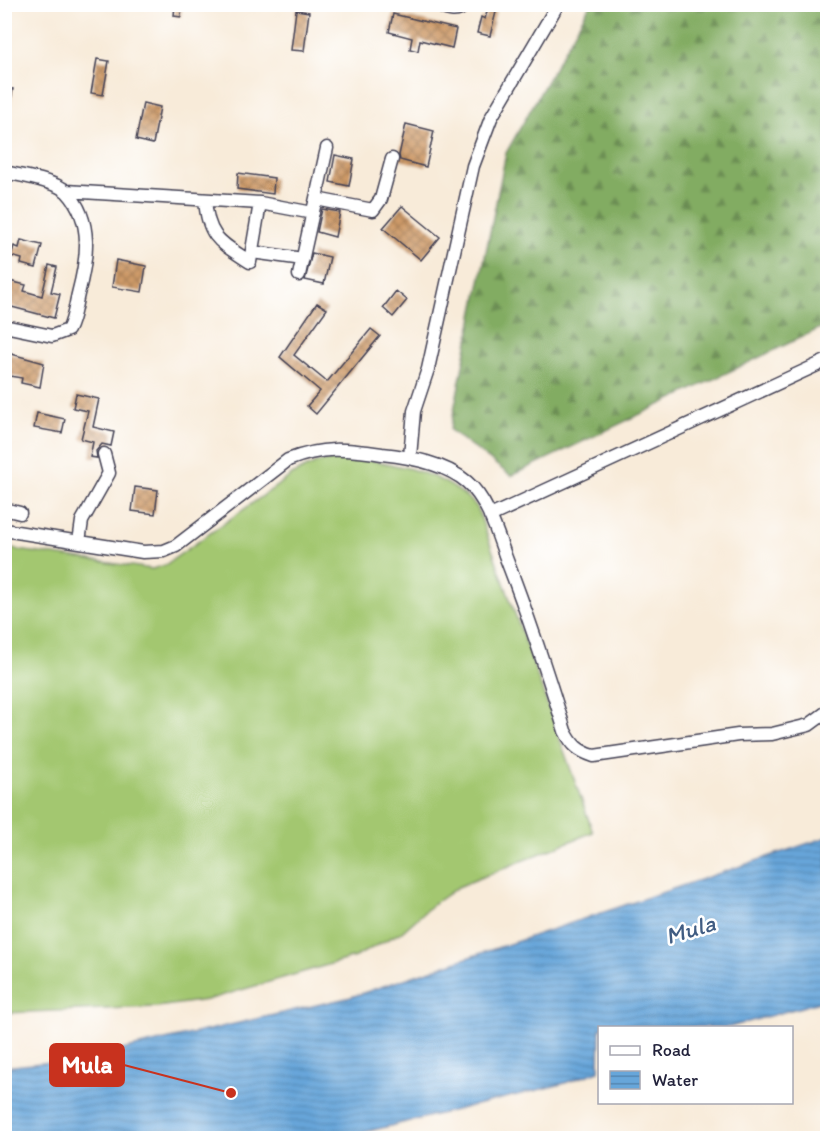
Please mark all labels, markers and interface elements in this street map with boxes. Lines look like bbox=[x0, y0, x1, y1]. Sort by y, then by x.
water label: Mula bbox=[661, 907, 720, 950]
legend bbox=[598, 1026, 793, 1104]
text: Road bbox=[652, 1039, 691, 1061]
callout: Mula bbox=[50, 1044, 124, 1086]
text: Mula bbox=[62, 1050, 113, 1079]
text: Water bbox=[652, 1069, 698, 1091]

